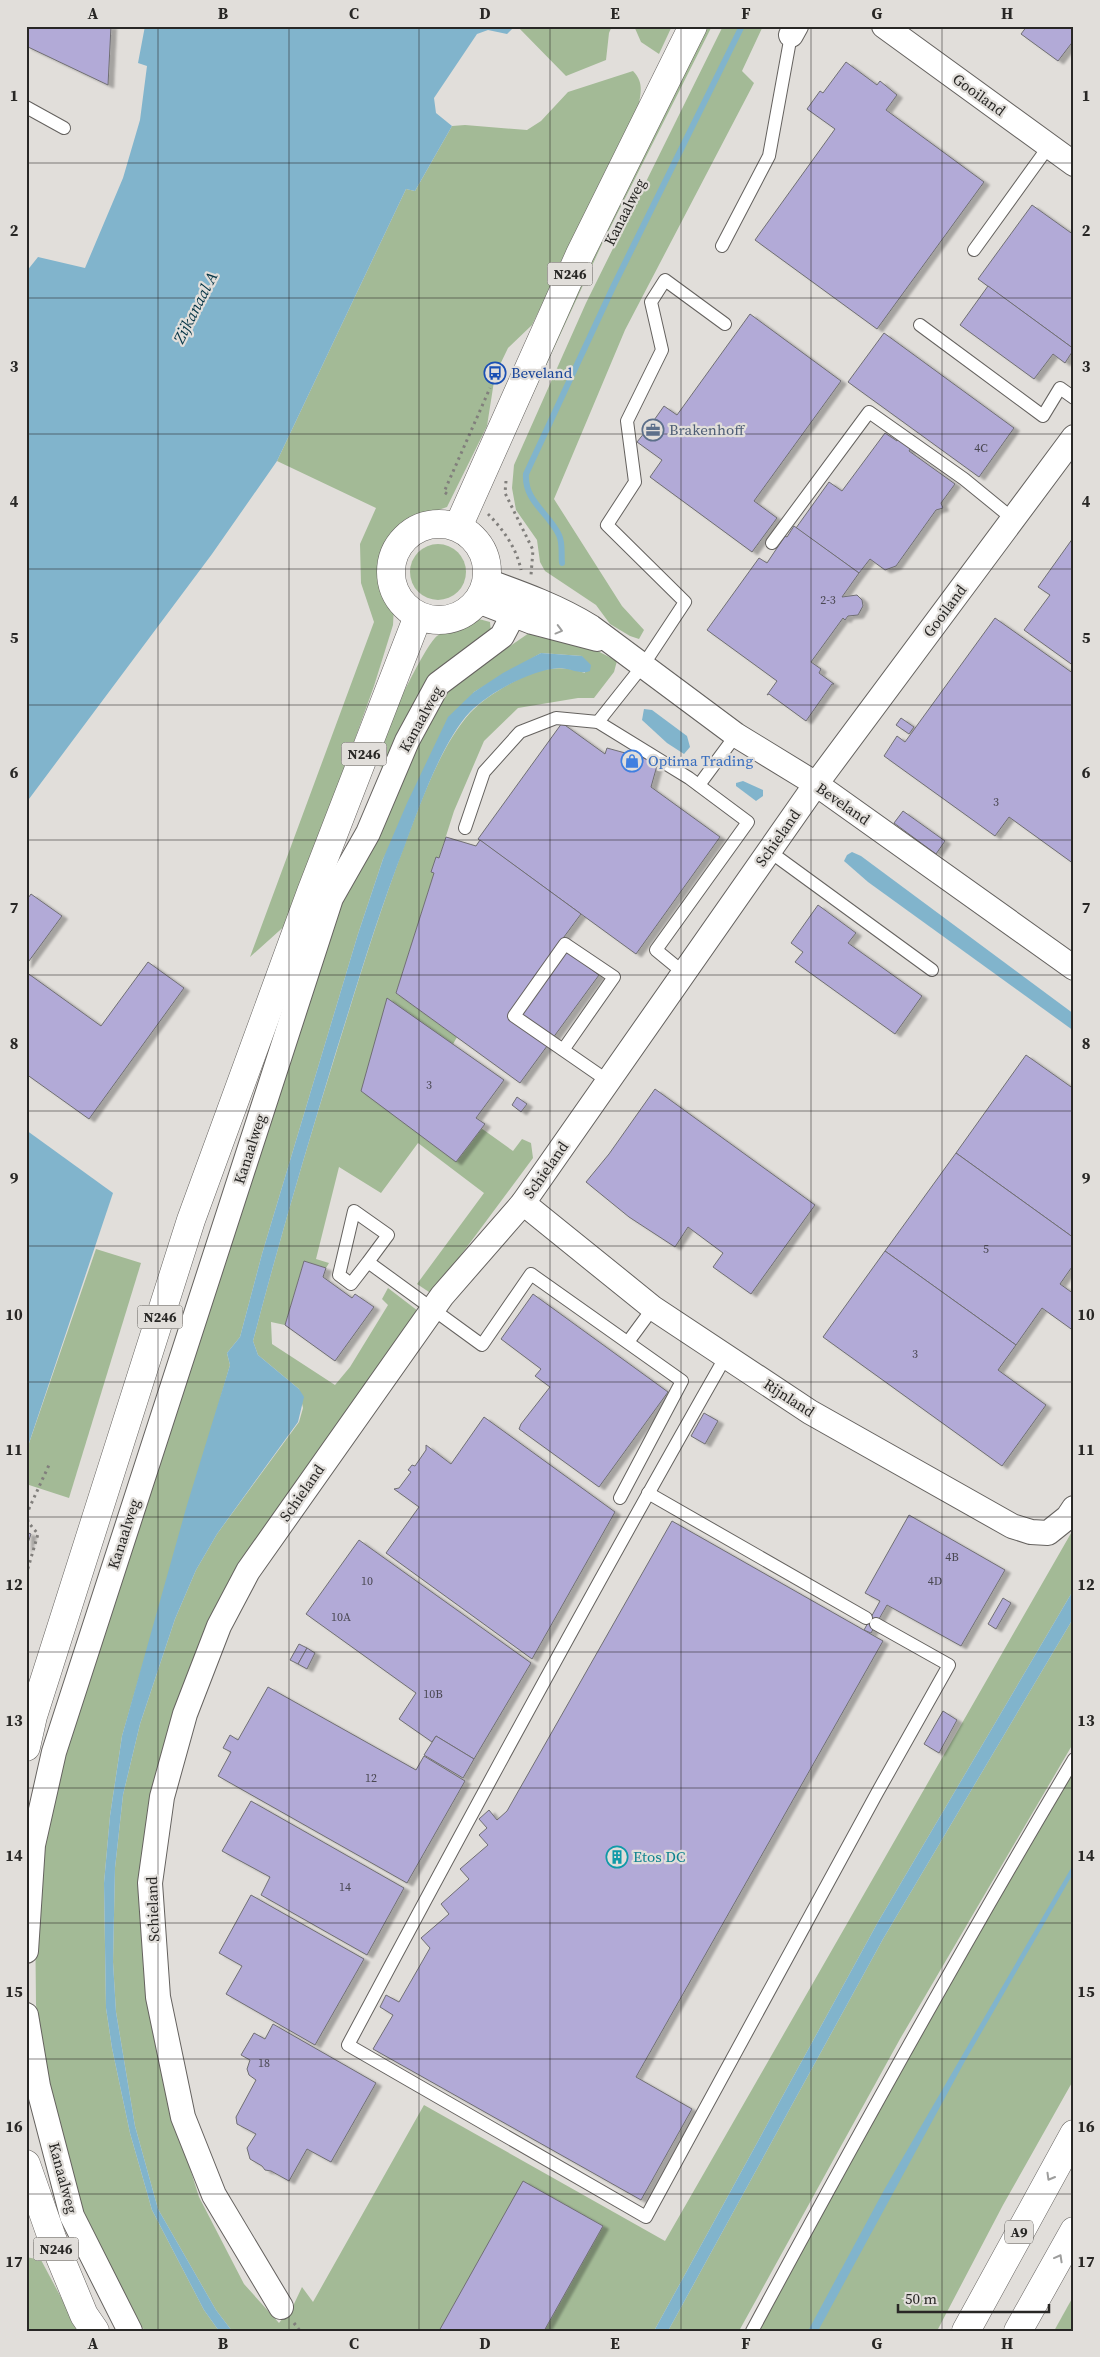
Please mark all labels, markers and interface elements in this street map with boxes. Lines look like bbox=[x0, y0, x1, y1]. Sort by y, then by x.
text: A bbox=[88, 2, 99, 24]
text: B bbox=[218, 2, 229, 24]
text: C bbox=[349, 2, 359, 24]
text: D bbox=[479, 2, 491, 24]
text: E bbox=[610, 2, 620, 24]
text: F bbox=[741, 2, 751, 24]
text: G bbox=[872, 2, 883, 24]
text: H bbox=[1001, 2, 1013, 24]
street label: Gooiland bbox=[949, 68, 1010, 121]
text: 1 bbox=[10, 84, 18, 106]
text: 1 bbox=[1082, 84, 1090, 106]
street label: Kanaalweg bbox=[599, 174, 651, 249]
text: 2 bbox=[10, 219, 19, 241]
text: 2 bbox=[1082, 219, 1091, 241]
road number: N246 bbox=[548, 262, 592, 286]
water label: Zijkanaal A bbox=[167, 267, 222, 348]
text: 3 bbox=[10, 355, 19, 377]
text: 3 bbox=[1082, 355, 1091, 377]
bus stop icon: Beveland bbox=[483, 361, 507, 385]
place label: Beveland bbox=[511, 362, 573, 383]
office icon: Brakenhoff bbox=[641, 418, 665, 442]
place label: Brakenhoff bbox=[669, 419, 745, 440]
house number: 4C bbox=[974, 440, 988, 456]
text: 4 bbox=[10, 490, 19, 512]
text: 4 bbox=[1082, 490, 1091, 512]
street label: Gooiland bbox=[918, 580, 972, 641]
house number: 2-3 bbox=[820, 592, 836, 608]
one-way arrow bbox=[555, 624, 563, 634]
text: 5 bbox=[10, 626, 19, 648]
text: 5 bbox=[1082, 626, 1091, 648]
street label: Kanaalweg bbox=[394, 682, 447, 756]
road number: N246 bbox=[342, 742, 386, 766]
shop icon: Optima Trading bbox=[620, 749, 644, 773]
place label: Optima Trading bbox=[648, 750, 753, 771]
text: 6 bbox=[10, 761, 19, 783]
text: 6 bbox=[1082, 761, 1091, 783]
street label: Beveland bbox=[812, 777, 875, 830]
house number: 3 bbox=[993, 794, 999, 810]
street label: Schieland bbox=[750, 805, 805, 870]
text: 7 bbox=[10, 896, 19, 918]
text: 7 bbox=[1082, 896, 1091, 918]
text: 8 bbox=[10, 1032, 18, 1054]
text: 8 bbox=[1082, 1032, 1090, 1054]
house number: 3 bbox=[426, 1077, 432, 1093]
street label: Kanaalweg bbox=[228, 1111, 271, 1187]
street label: Schieland bbox=[518, 1137, 573, 1202]
text: 9 bbox=[10, 1167, 19, 1189]
text: 9 bbox=[1082, 1167, 1091, 1189]
house number: 5 bbox=[983, 1241, 989, 1257]
text: 10 bbox=[5, 1303, 23, 1325]
text: 10 bbox=[1077, 1303, 1095, 1325]
road number: N246 bbox=[138, 1305, 182, 1328]
house number: 3 bbox=[912, 1346, 918, 1362]
street label: Rijnland bbox=[760, 1373, 819, 1422]
text: 11 bbox=[5, 1438, 23, 1460]
text: 11 bbox=[1077, 1438, 1095, 1460]
street label: Schieland bbox=[274, 1460, 329, 1525]
street label: Kanaalweg bbox=[102, 1496, 145, 1572]
house number: 4B bbox=[945, 1549, 959, 1565]
text: 12 bbox=[5, 1573, 23, 1595]
house number: 10 bbox=[361, 1573, 373, 1589]
house number: 4D bbox=[928, 1573, 942, 1589]
text: 12 bbox=[1077, 1573, 1095, 1595]
house number: 10A bbox=[331, 1609, 351, 1625]
house number: 10B bbox=[423, 1686, 443, 1702]
text: 13 bbox=[5, 1709, 23, 1731]
text: 13 bbox=[1077, 1709, 1095, 1731]
house number: 12 bbox=[365, 1770, 377, 1786]
text: 14 bbox=[5, 1844, 23, 1866]
text: 14 bbox=[1077, 1844, 1095, 1866]
building icon: Etos DC bbox=[605, 1845, 629, 1869]
place label: Etos DC bbox=[633, 1846, 685, 1867]
street label: Schieland bbox=[141, 1876, 164, 1942]
house number: 14 bbox=[339, 1879, 351, 1895]
text: 15 bbox=[5, 1980, 23, 2002]
text: 15 bbox=[1077, 1980, 1095, 2002]
house number: 18 bbox=[258, 2055, 270, 2071]
text: 16 bbox=[5, 2115, 23, 2137]
text: 16 bbox=[1077, 2115, 1095, 2137]
street label: Kanaalweg bbox=[44, 2140, 83, 2216]
one-way arrow bbox=[1046, 2171, 1056, 2180]
road number: A9 bbox=[1005, 2220, 1033, 2244]
road number: N246 bbox=[34, 2238, 78, 2260]
text: 17 bbox=[5, 2250, 23, 2272]
text: 17 bbox=[1077, 2250, 1095, 2272]
one-way arrow bbox=[1052, 2254, 1062, 2263]
scale bar bbox=[898, 2282, 1049, 2314]
text: 50 m bbox=[905, 2288, 937, 2309]
text: A bbox=[88, 2332, 99, 2354]
text: B bbox=[218, 2332, 229, 2354]
text: C bbox=[349, 2332, 359, 2354]
text: D bbox=[479, 2332, 491, 2354]
text: E bbox=[610, 2332, 620, 2354]
text: F bbox=[741, 2332, 751, 2354]
text: G bbox=[872, 2332, 883, 2354]
text: H bbox=[1001, 2332, 1013, 2354]

